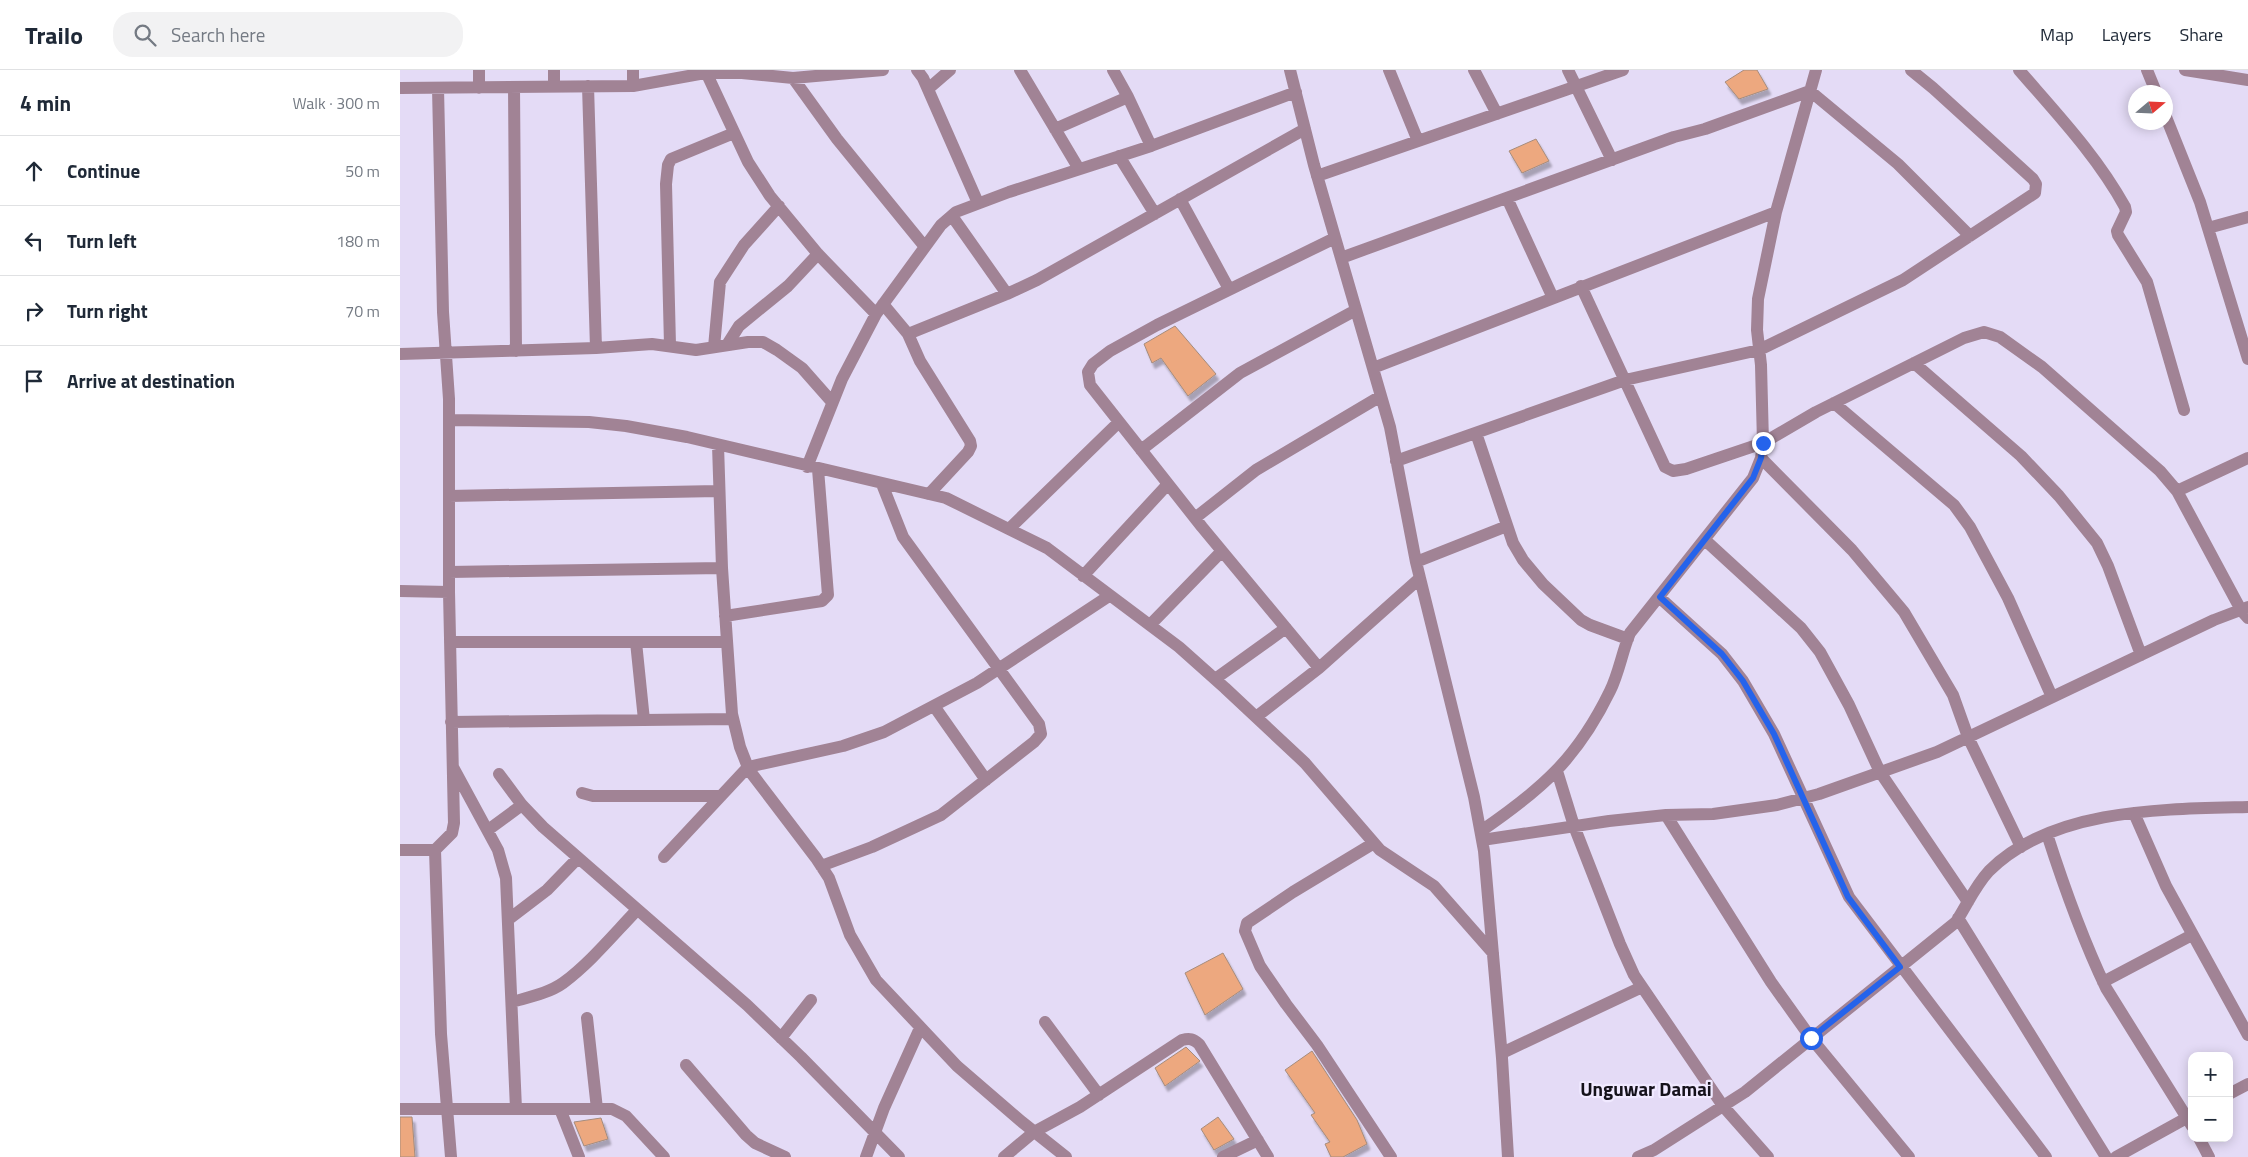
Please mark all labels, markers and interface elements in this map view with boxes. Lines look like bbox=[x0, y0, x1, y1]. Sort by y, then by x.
search box bbox=[113, 12, 463, 57]
text: Trailo bbox=[25, 17, 83, 53]
text: Search here bbox=[171, 20, 265, 49]
icon: search bbox=[131, 21, 159, 49]
text: Map bbox=[2040, 21, 2074, 48]
text: Layers bbox=[2102, 21, 2151, 48]
text: Share bbox=[2179, 21, 2223, 48]
north arrow bbox=[2128, 85, 2173, 130]
text: 4 min bbox=[20, 87, 71, 119]
text: Walk · 300 m bbox=[292, 91, 380, 115]
text: Continue bbox=[67, 156, 140, 185]
icon: ahead bbox=[20, 157, 48, 185]
text: 50 m bbox=[345, 159, 380, 183]
text: Turn left bbox=[67, 226, 137, 255]
icon: left bbox=[20, 227, 48, 255]
text: 180 m bbox=[336, 229, 380, 253]
text: Turn right bbox=[67, 296, 148, 325]
icon: right bbox=[20, 297, 48, 325]
text: 70 m bbox=[345, 299, 380, 323]
text: Arrive at destination bbox=[67, 366, 235, 395]
icon: arrive bbox=[20, 367, 48, 395]
route end bbox=[1752, 432, 1775, 455]
route start bbox=[1800, 1027, 1823, 1050]
map controls bbox=[2188, 1052, 2233, 1142]
button: + bbox=[2188, 1052, 2233, 1097]
district label: Unguwar Damai bbox=[1580, 1074, 1712, 1103]
button: − bbox=[2188, 1097, 2233, 1142]

